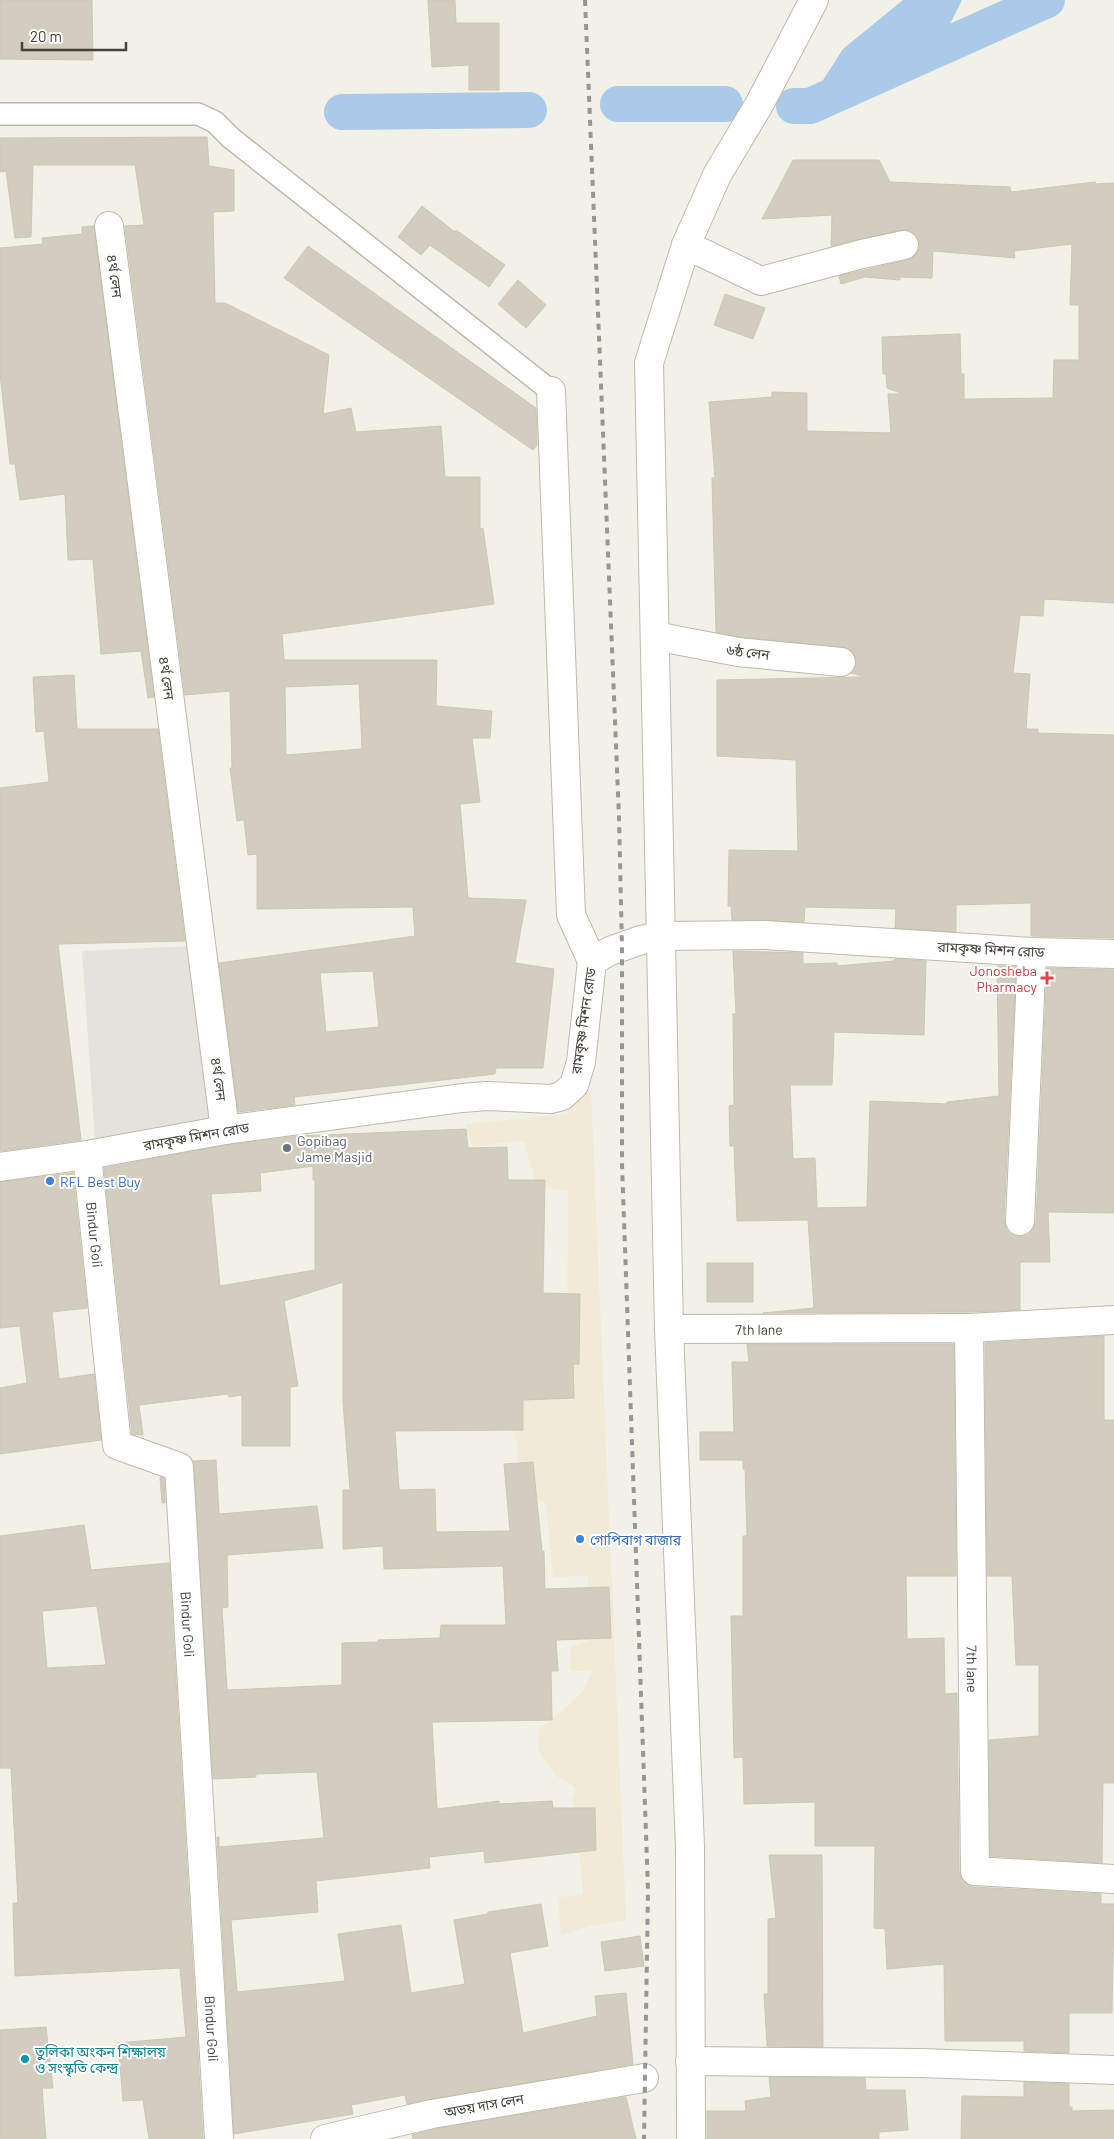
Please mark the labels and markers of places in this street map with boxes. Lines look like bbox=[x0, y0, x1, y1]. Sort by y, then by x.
place label: Jonosheba Pharmacy bbox=[970, 962, 1038, 995]
marker: Jonosheba Pharmacy bbox=[1041, 972, 1053, 984]
place label: Gopibag Jame Masjid bbox=[297, 1132, 373, 1165]
marker: Gopibag Jame Masjid bbox=[281, 1142, 293, 1154]
place label: RFL Best Buy bbox=[60, 1173, 141, 1190]
marker: RFL Best Buy bbox=[44, 1175, 56, 1187]
place label: গোপিবাগ বাজার bbox=[590, 1531, 682, 1548]
marker: গোপিবাগ বাজার bbox=[574, 1533, 586, 1545]
place label: তুলিকা অংকন শিক্ষালয় ও সংস্কৃতি কেন্দ্র bbox=[34, 2043, 166, 2077]
marker: তুলিকা অংকন শিক্ষালয় ও সংস্কৃতি কেন্দ্র bbox=[19, 2053, 31, 2065]

